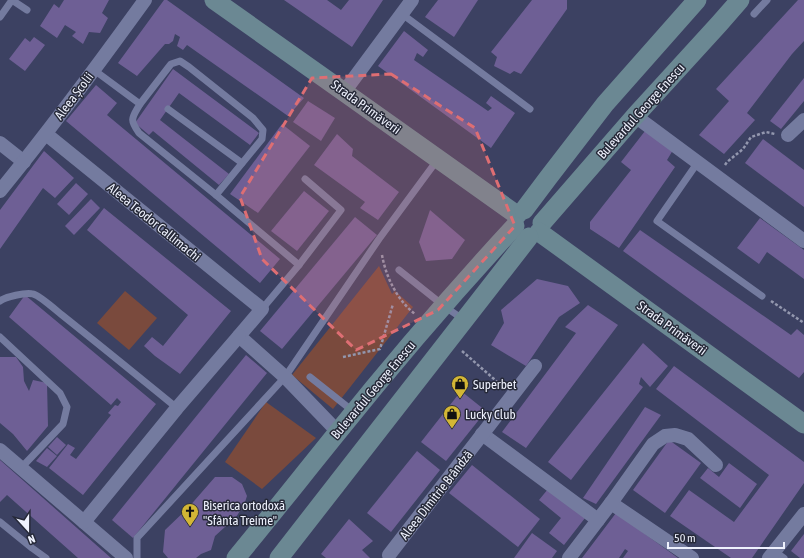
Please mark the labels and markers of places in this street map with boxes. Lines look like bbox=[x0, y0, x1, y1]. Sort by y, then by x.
shop icon: Superbet bbox=[450, 374, 470, 399]
place label: Superbet bbox=[473, 377, 517, 392]
shop icon: Lucky Club bbox=[442, 404, 462, 429]
place label: Lucky Club bbox=[465, 407, 516, 422]
place label: Biserica ortodoxă "Sfânta Treime" bbox=[203, 498, 285, 528]
church icon: Biserica ortodoxă "Sfânta Treime" bbox=[180, 502, 200, 527]

